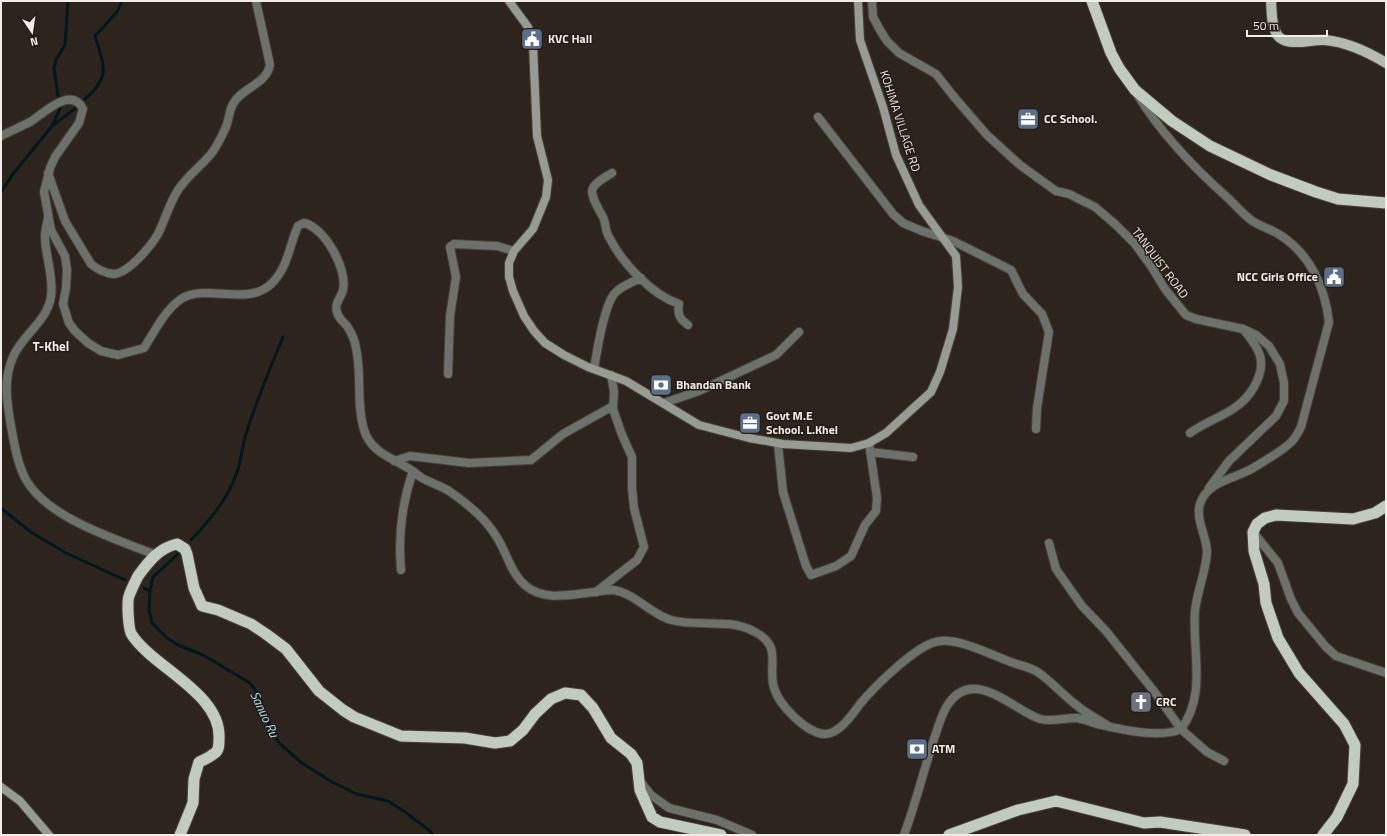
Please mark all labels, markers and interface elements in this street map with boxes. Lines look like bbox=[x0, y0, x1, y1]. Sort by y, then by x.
north arrow bbox=[12, 12, 52, 52]
scale bar bbox=[1247, 12, 1327, 38]
text: 50 m bbox=[1253, 16, 1279, 35]
public building icon: KVC Hall bbox=[519, 26, 545, 52]
place label: KVC Hall bbox=[548, 29, 592, 48]
text: N bbox=[29, 33, 40, 50]
street label: KOHIMA VILLAGE RD bbox=[875, 68, 926, 174]
office icon: CC School. bbox=[1015, 106, 1041, 132]
place label: CC School. bbox=[1044, 109, 1097, 128]
street label: TANQUIST ROAD bbox=[1127, 223, 1194, 303]
public building icon: NCC Girls Office bbox=[1321, 264, 1347, 290]
place label: NCC Girls Office bbox=[1237, 267, 1318, 286]
district label: T-Khel bbox=[33, 336, 69, 356]
bank icon: Bhandan Bank bbox=[648, 372, 674, 398]
place label: Bhandan Bank bbox=[676, 375, 752, 394]
place label: Govt M.E School. L.Khel bbox=[766, 406, 838, 439]
office icon: Govt M.E School. L.Khel bbox=[737, 410, 763, 436]
water label: Sanuo Ru bbox=[246, 688, 285, 742]
church icon: CRC bbox=[1128, 689, 1154, 715]
place label: CRC bbox=[1156, 692, 1177, 711]
bank icon: ATM bbox=[904, 736, 930, 762]
place label: ATM bbox=[932, 739, 955, 758]

